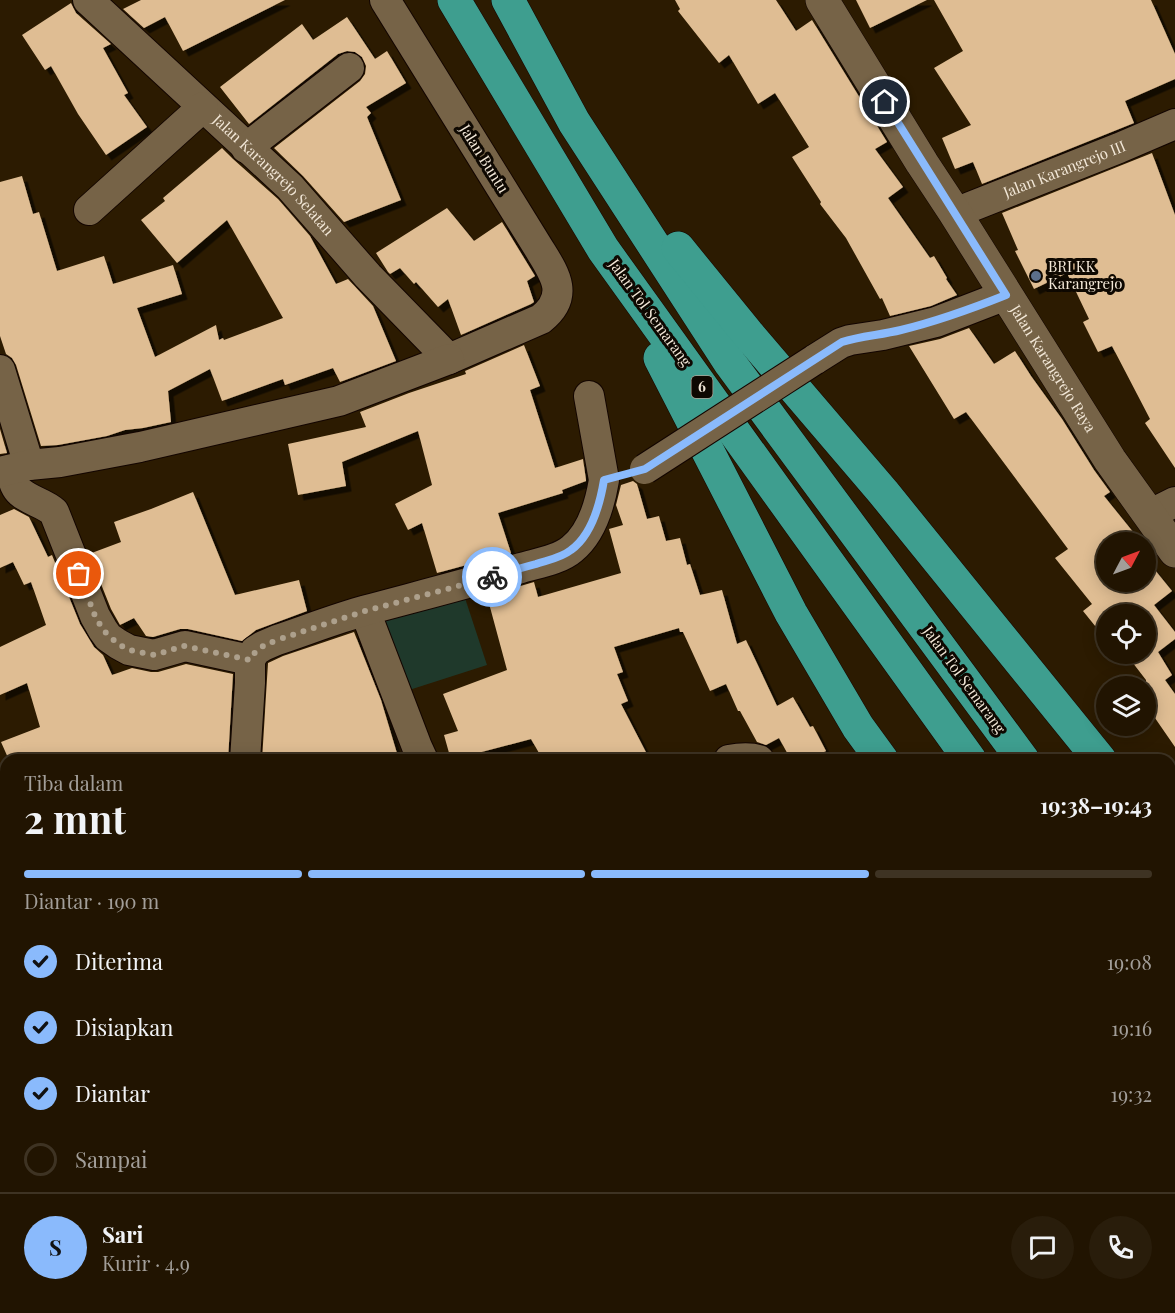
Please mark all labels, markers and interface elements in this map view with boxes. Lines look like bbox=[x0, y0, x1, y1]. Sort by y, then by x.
pin bbox=[859, 76, 910, 127]
icon: home bbox=[868, 85, 901, 118]
street label: Jalan Karangrejo Selatan bbox=[208, 109, 339, 239]
street label: Jalan Buntu bbox=[455, 119, 514, 197]
street label: Jalan Karangrejo III bbox=[999, 135, 1129, 202]
street label: Jalan Tol Semarang bbox=[604, 254, 697, 370]
place label: BRI KK Karangrejo bbox=[1048, 256, 1122, 293]
marker: BRI KK Karangrejo bbox=[1029, 269, 1043, 283]
street label: Jalan Karangrejo Raya bbox=[1006, 300, 1101, 436]
road number: 6 bbox=[692, 376, 712, 398]
north arrow bbox=[1096, 532, 1156, 592]
map controls bbox=[1096, 532, 1156, 736]
courier bbox=[462, 547, 522, 607]
pin bbox=[53, 548, 104, 599]
icon: bag bbox=[62, 557, 95, 590]
icon: bike bbox=[476, 561, 509, 594]
button: locate bbox=[1096, 604, 1156, 664]
street label: Jalan Tol Semarang bbox=[918, 621, 1011, 737]
button: layers bbox=[1096, 676, 1156, 736]
text: Tiba dalam bbox=[24, 769, 123, 796]
text: 19:38–19:43 bbox=[1040, 790, 1152, 820]
text: 2 mnt bbox=[24, 792, 126, 844]
text: Diantar · 190 m bbox=[24, 887, 159, 914]
icon: check bbox=[24, 945, 57, 978]
text: Diterima bbox=[75, 946, 163, 976]
text: 19:08 bbox=[1107, 948, 1152, 975]
icon: check bbox=[24, 1011, 57, 1044]
text: Disiapkan bbox=[75, 1012, 173, 1042]
text: 19:16 bbox=[1111, 1014, 1152, 1041]
icon: check bbox=[24, 1077, 57, 1110]
text: Diantar bbox=[75, 1078, 150, 1108]
text: 19:32 bbox=[1111, 1080, 1152, 1107]
text: Sampai bbox=[75, 1144, 148, 1174]
button: chat bbox=[1011, 1216, 1074, 1279]
button: phone bbox=[1089, 1216, 1152, 1279]
text: Sari bbox=[102, 1219, 143, 1249]
text: S bbox=[49, 1232, 62, 1262]
text: Kurir · 4.9 bbox=[102, 1249, 190, 1276]

